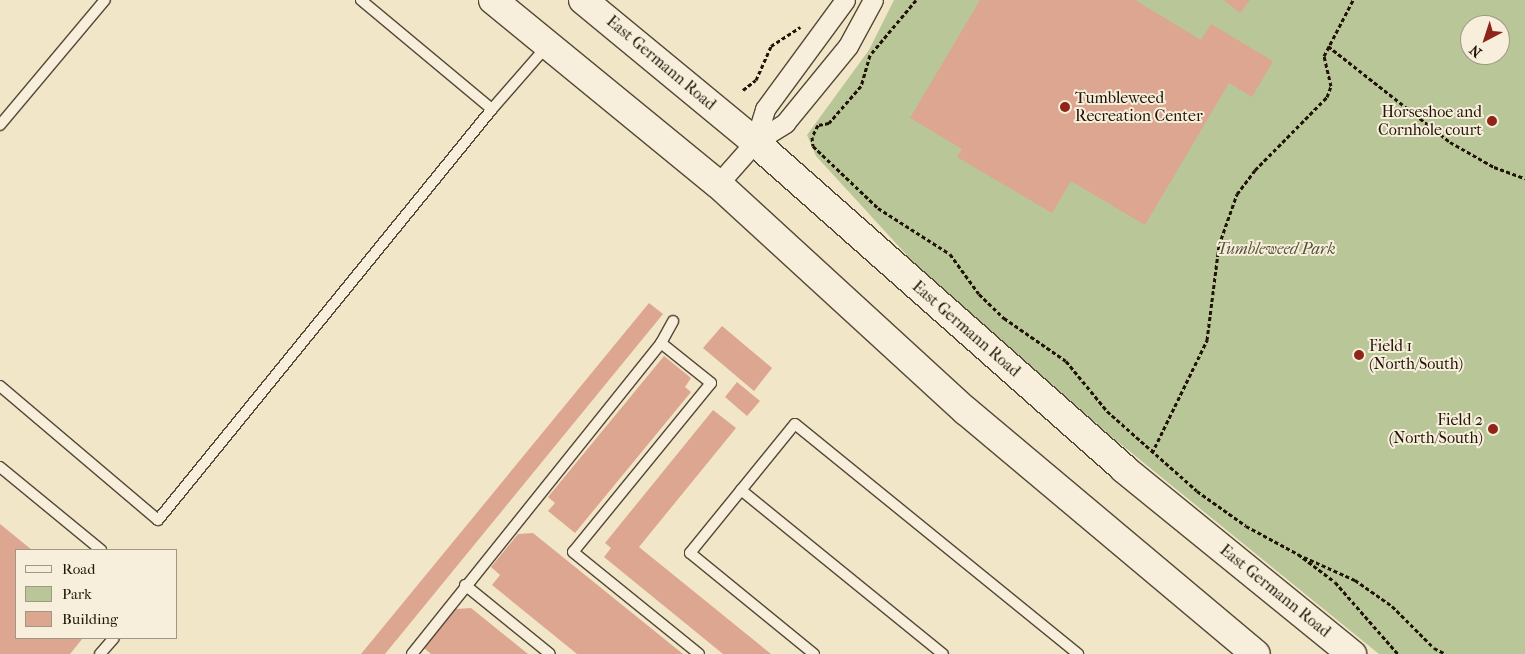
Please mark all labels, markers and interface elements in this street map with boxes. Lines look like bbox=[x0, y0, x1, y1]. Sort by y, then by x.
street label: East Germann Road bbox=[603, 12, 719, 114]
north arrow bbox=[1460, 15, 1510, 65]
text: N bbox=[1466, 41, 1485, 61]
place label: Tumbleweed Recreation Center bbox=[1075, 88, 1203, 126]
marker: Tumbleweed Recreation Center bbox=[1059, 101, 1071, 113]
place label: Horseshoe and Cornhole court bbox=[1378, 102, 1482, 140]
marker: Horseshoe and Cornhole court bbox=[1486, 115, 1498, 127]
park label: Tumbleweed Park bbox=[1216, 239, 1336, 259]
street label: East Germann Road bbox=[908, 277, 1024, 381]
place label: Field 1 (North/South) bbox=[1369, 336, 1463, 374]
marker: Field 1 (North/South) bbox=[1353, 349, 1365, 361]
place label: Field 2 (North/South) bbox=[1389, 410, 1483, 448]
marker: Field 2 (North/South) bbox=[1487, 423, 1499, 435]
street label: East Germann Road bbox=[1216, 541, 1334, 641]
legend bbox=[15, 549, 178, 639]
text: Road bbox=[62, 560, 95, 578]
text: Park bbox=[62, 585, 92, 603]
text: Building bbox=[62, 610, 118, 628]

